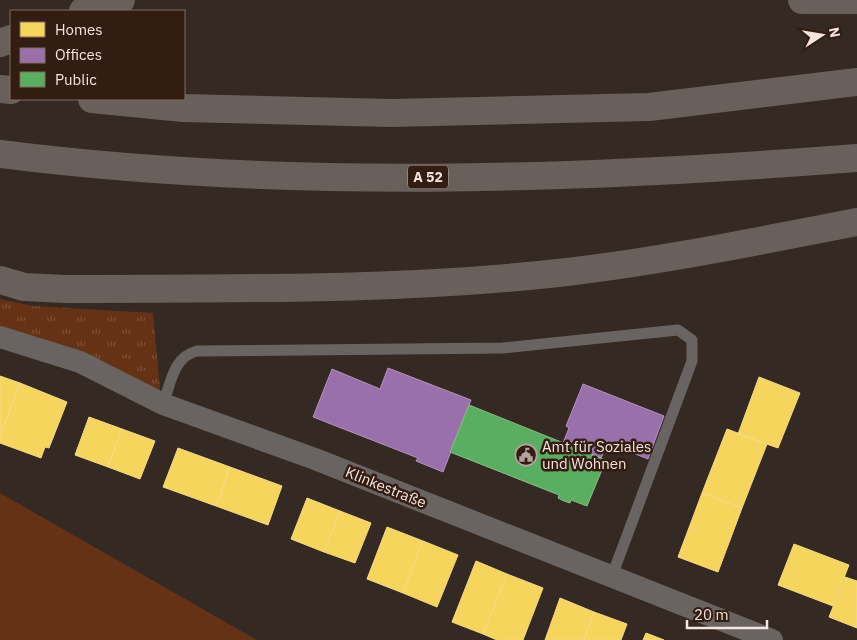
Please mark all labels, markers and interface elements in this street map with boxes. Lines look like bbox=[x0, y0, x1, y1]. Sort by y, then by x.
legend bbox=[10, 10, 185, 100]
north arrow bbox=[797, 10, 847, 60]
text: Homes bbox=[55, 20, 103, 39]
text: N bbox=[825, 25, 845, 39]
text: Offices bbox=[55, 45, 102, 64]
text: Public bbox=[55, 70, 97, 89]
road number: A 52 bbox=[408, 166, 448, 188]
place label: Amt für Soziales und Wohnen bbox=[542, 437, 651, 473]
public building icon: Amt für Soziales und Wohnen bbox=[514, 443, 538, 467]
street label: Klinkestraße bbox=[343, 462, 429, 512]
scale bar bbox=[687, 598, 767, 630]
text: 20 m bbox=[694, 605, 729, 624]

